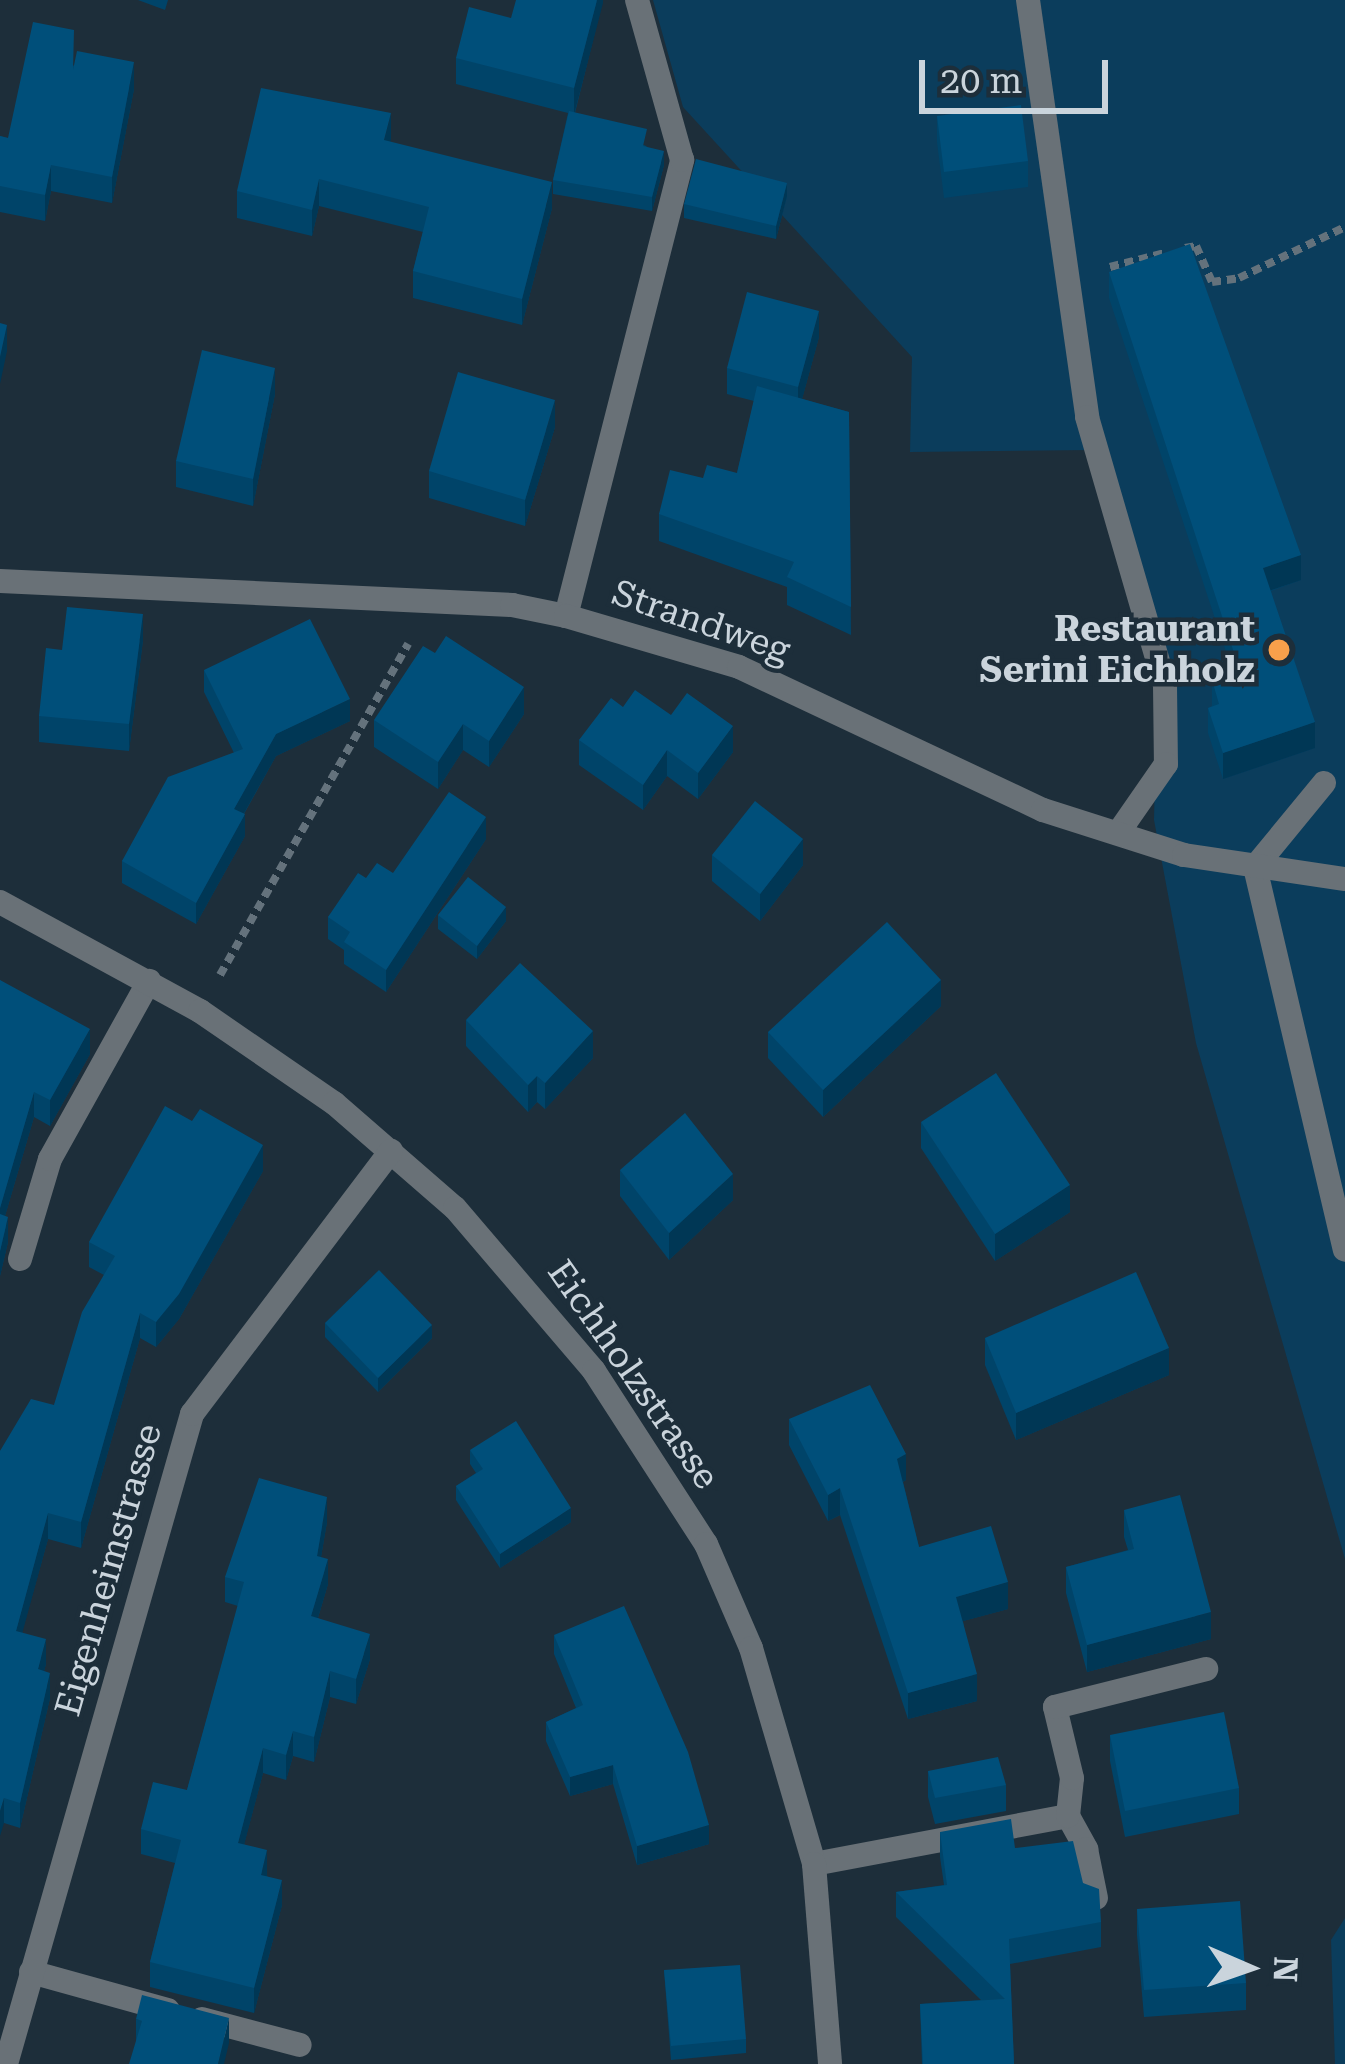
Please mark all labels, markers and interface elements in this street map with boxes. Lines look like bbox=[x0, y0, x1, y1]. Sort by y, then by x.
scale bar bbox=[925, 36, 1114, 110]
text: 20 m bbox=[940, 60, 1022, 102]
street label: Strandweg bbox=[607, 571, 795, 673]
place label: Restaurant Serini Eichholz bbox=[979, 607, 1255, 692]
marker: Restaurant Serini Eichholz bbox=[1266, 637, 1292, 663]
street label: Eichholzstrasse bbox=[538, 1252, 728, 1498]
street label: Eigenheimstrasse bbox=[47, 1419, 171, 1721]
north arrow bbox=[1189, 1908, 1309, 2028]
text: N bbox=[1266, 1956, 1305, 1983]

